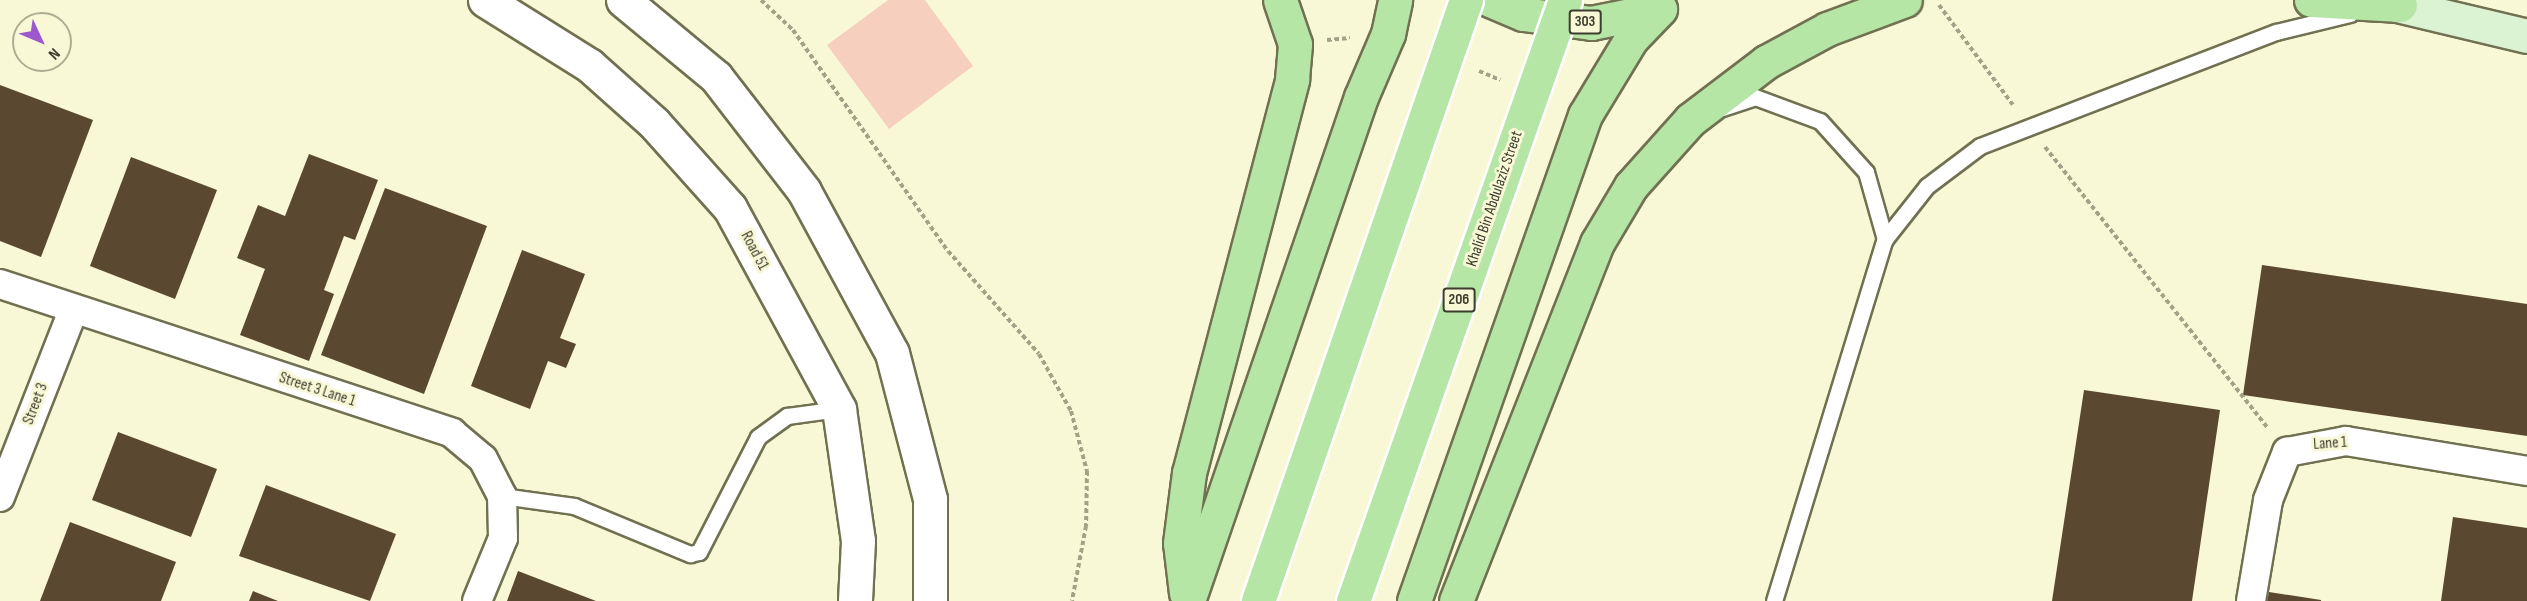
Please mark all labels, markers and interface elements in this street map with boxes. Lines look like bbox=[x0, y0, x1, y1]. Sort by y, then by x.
road number: 303 bbox=[1568, 10, 1602, 34]
north arrow bbox=[12, 12, 72, 72]
text: N bbox=[44, 44, 64, 63]
street label: Khalid Bin Abdulaziz Street bbox=[1463, 129, 1527, 269]
street label: Road 51 bbox=[736, 228, 772, 274]
road number: 206 bbox=[1442, 288, 1476, 312]
street label: Street 3 Lane 1 bbox=[276, 369, 358, 411]
street label: Street 3 bbox=[19, 380, 53, 428]
street label: Lane 1 bbox=[2313, 433, 2347, 455]

